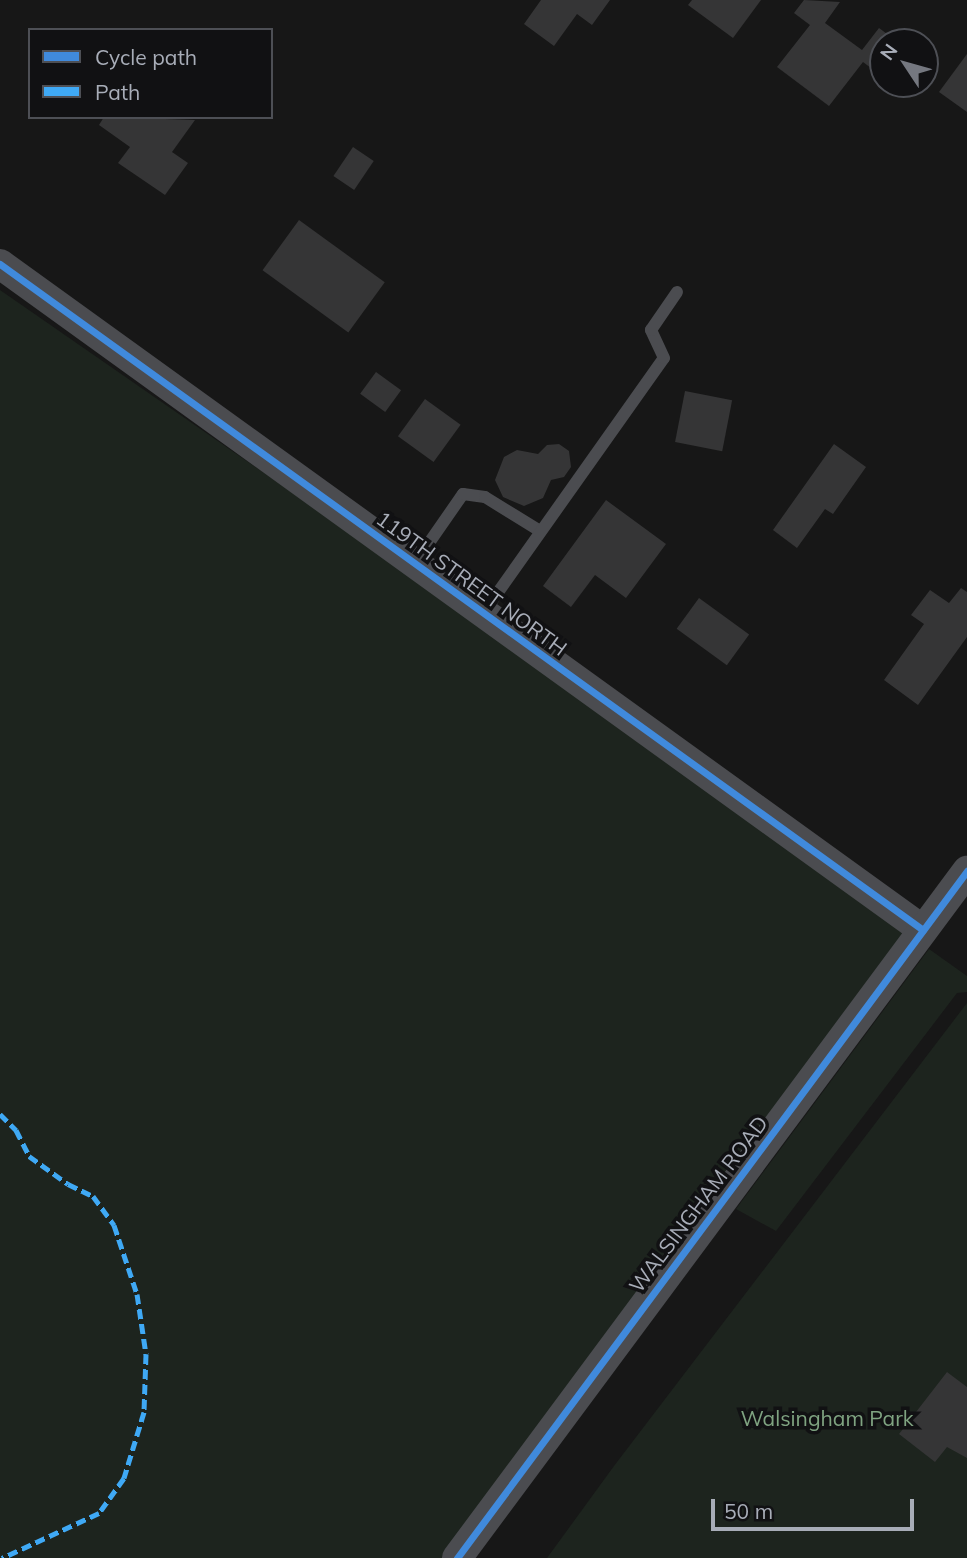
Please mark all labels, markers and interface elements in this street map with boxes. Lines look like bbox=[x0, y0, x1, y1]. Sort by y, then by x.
legend bbox=[28, 28, 273, 119]
north arrow bbox=[869, 28, 939, 98]
text: N bbox=[875, 39, 903, 65]
text: Cycle path bbox=[95, 44, 197, 70]
text: Path bbox=[95, 79, 140, 105]
street label: 119TH STREET NORTH bbox=[372, 505, 572, 661]
street label: WALSINGHAM ROAD bbox=[623, 1111, 773, 1297]
park label: Walsingham Park bbox=[740, 1405, 914, 1431]
scale bar bbox=[715, 1484, 918, 1528]
text: 50 m bbox=[724, 1498, 773, 1524]

